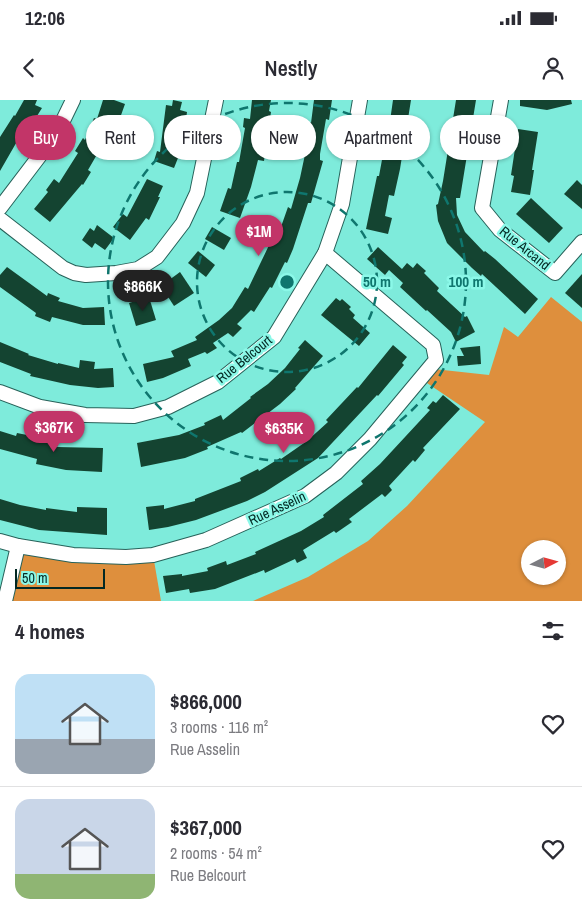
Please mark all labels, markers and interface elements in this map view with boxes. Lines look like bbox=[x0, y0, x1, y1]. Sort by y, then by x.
text: 12:06 bbox=[25, 5, 65, 31]
text: Nestly bbox=[265, 53, 317, 83]
icon: back bbox=[15, 54, 43, 82]
icon: person bbox=[539, 54, 567, 82]
chip: Buy bbox=[15, 115, 76, 160]
chip: Rent bbox=[86, 115, 154, 160]
chip: Filters bbox=[164, 115, 241, 160]
chip: New bbox=[251, 115, 316, 160]
chip: Apartment bbox=[326, 115, 430, 160]
chip: House bbox=[440, 115, 519, 160]
pin: $1M bbox=[235, 214, 283, 257]
text: $1M bbox=[246, 220, 272, 242]
street label: Rue Arcand bbox=[496, 222, 554, 274]
pin: $866K bbox=[108, 270, 178, 312]
text: 50 m bbox=[363, 271, 391, 292]
text: 100 m bbox=[449, 271, 483, 292]
centre of rings bbox=[278, 273, 296, 291]
text: $866K bbox=[124, 275, 162, 297]
street label: Rue Belcourt bbox=[213, 331, 275, 387]
pin: $367K bbox=[19, 410, 89, 453]
pin: $635K bbox=[249, 412, 319, 454]
text: $367K bbox=[35, 416, 73, 438]
text: $635K bbox=[265, 417, 303, 439]
street label: Rue Asselin bbox=[245, 487, 309, 529]
north arrow bbox=[521, 540, 566, 585]
map controls bbox=[521, 540, 566, 585]
scale bar bbox=[15, 566, 105, 589]
text: 50 m bbox=[22, 569, 48, 587]
text: 4 homes bbox=[15, 617, 85, 646]
icon: filters bbox=[539, 617, 567, 645]
text: $866,000 bbox=[170, 687, 242, 716]
icon: home bbox=[55, 694, 115, 754]
icon: heart bbox=[539, 710, 567, 738]
text: 3 rooms · 116 m² bbox=[170, 716, 268, 738]
text: Rue Asselin bbox=[170, 738, 240, 760]
text: $367,000 bbox=[170, 813, 242, 842]
icon: home bbox=[55, 819, 115, 879]
icon: heart bbox=[539, 835, 567, 863]
text: 2 rooms · 54 m² bbox=[170, 842, 262, 864]
text: Rue Belcourt bbox=[170, 864, 246, 886]

